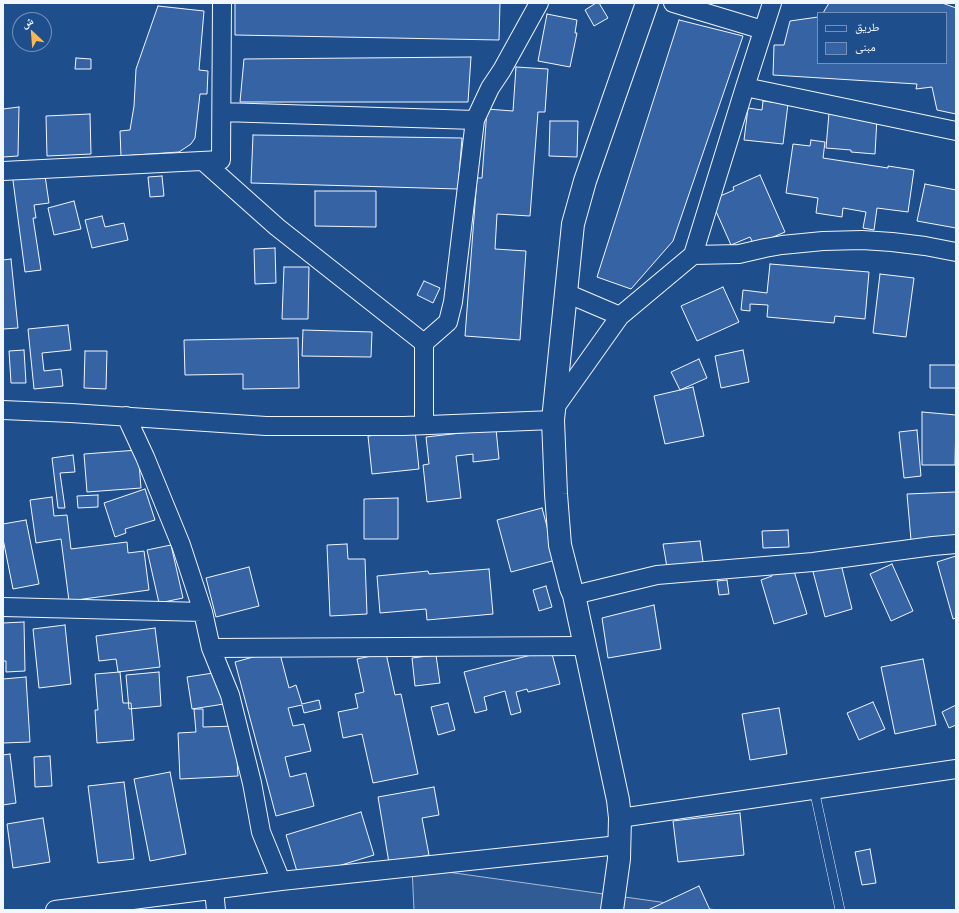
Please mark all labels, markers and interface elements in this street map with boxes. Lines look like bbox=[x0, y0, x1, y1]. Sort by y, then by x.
north arrow bbox=[12, 12, 52, 52]
legend bbox=[817, 12, 947, 64]
text: ش bbox=[19, 14, 35, 30]
text: طريق bbox=[855, 20, 880, 34]
text: مبنى bbox=[855, 40, 876, 54]

